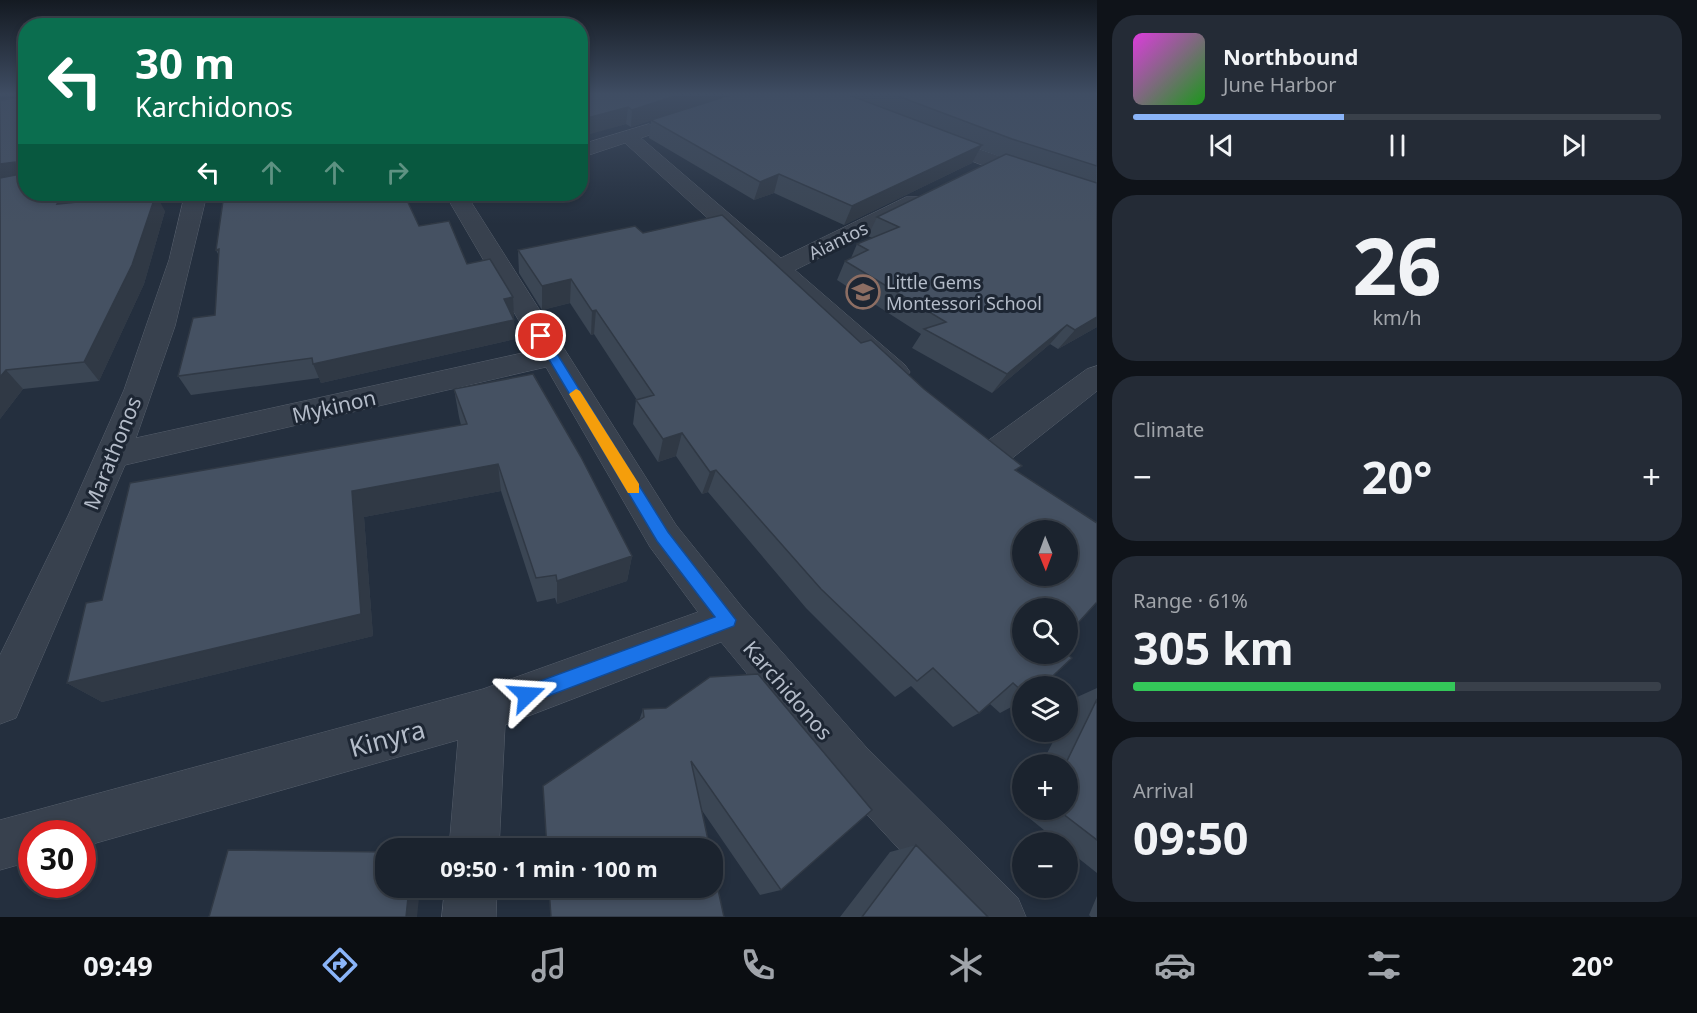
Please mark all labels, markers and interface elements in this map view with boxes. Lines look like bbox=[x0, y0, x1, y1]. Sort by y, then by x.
text: 30 m bbox=[135, 34, 235, 91]
text: Northbound bbox=[1223, 41, 1358, 71]
icon: left bbox=[36, 42, 114, 120]
text: June Harbor bbox=[1223, 71, 1337, 98]
text: Karchidonos bbox=[135, 88, 293, 125]
icon: previous bbox=[1205, 129, 1238, 162]
icon: pause bbox=[1381, 129, 1414, 162]
icon: next bbox=[1557, 129, 1590, 162]
icon: left bbox=[192, 156, 225, 189]
icon: ahead bbox=[255, 156, 288, 189]
icon: ahead bbox=[318, 156, 351, 189]
icon: right bbox=[381, 156, 414, 189]
text: 26 bbox=[1352, 212, 1442, 318]
street label: Aiantos bbox=[804, 215, 872, 265]
place label: Little Gems Montessori School bbox=[886, 270, 1042, 315]
school or university icon: Little Gems Montessori School bbox=[845, 274, 881, 310]
text: km/h bbox=[1372, 304, 1422, 331]
pin bbox=[515, 310, 566, 361]
icon: arrive bbox=[524, 319, 557, 352]
street label: Mykinon bbox=[289, 383, 379, 429]
street label: Marathonos bbox=[77, 392, 147, 514]
text: Climate bbox=[1133, 416, 1204, 443]
text: 20° bbox=[1362, 446, 1432, 507]
text: − bbox=[1133, 454, 1152, 499]
text: + bbox=[1642, 454, 1661, 499]
north arrow bbox=[1012, 520, 1078, 586]
map controls bbox=[1012, 520, 1078, 898]
text: Range · 61% bbox=[1133, 587, 1248, 614]
button: search bbox=[1012, 598, 1078, 664]
text: 305 km bbox=[1133, 617, 1294, 678]
street label: Karchidonos bbox=[737, 634, 839, 746]
position arrow bbox=[495, 663, 559, 727]
button: layers bbox=[1012, 676, 1078, 742]
street label: Kinyra bbox=[345, 711, 429, 765]
button: + bbox=[1012, 754, 1078, 820]
text: Arrival bbox=[1133, 777, 1194, 804]
text: 09:50 bbox=[1133, 807, 1249, 868]
speed limit sign: 30 bbox=[18, 820, 96, 898]
button: − bbox=[1012, 832, 1078, 898]
text: 09:50 · 1 min · 100 m bbox=[440, 853, 658, 883]
icon: directions bbox=[319, 944, 361, 986]
icon: music bbox=[528, 944, 570, 986]
icon: phone bbox=[737, 944, 779, 986]
icon: climate bbox=[945, 944, 987, 986]
icon: car bbox=[1154, 944, 1196, 986]
icon: filters bbox=[1363, 944, 1405, 986]
text: 09:49 bbox=[83, 947, 153, 984]
text: 20° bbox=[1571, 947, 1614, 984]

